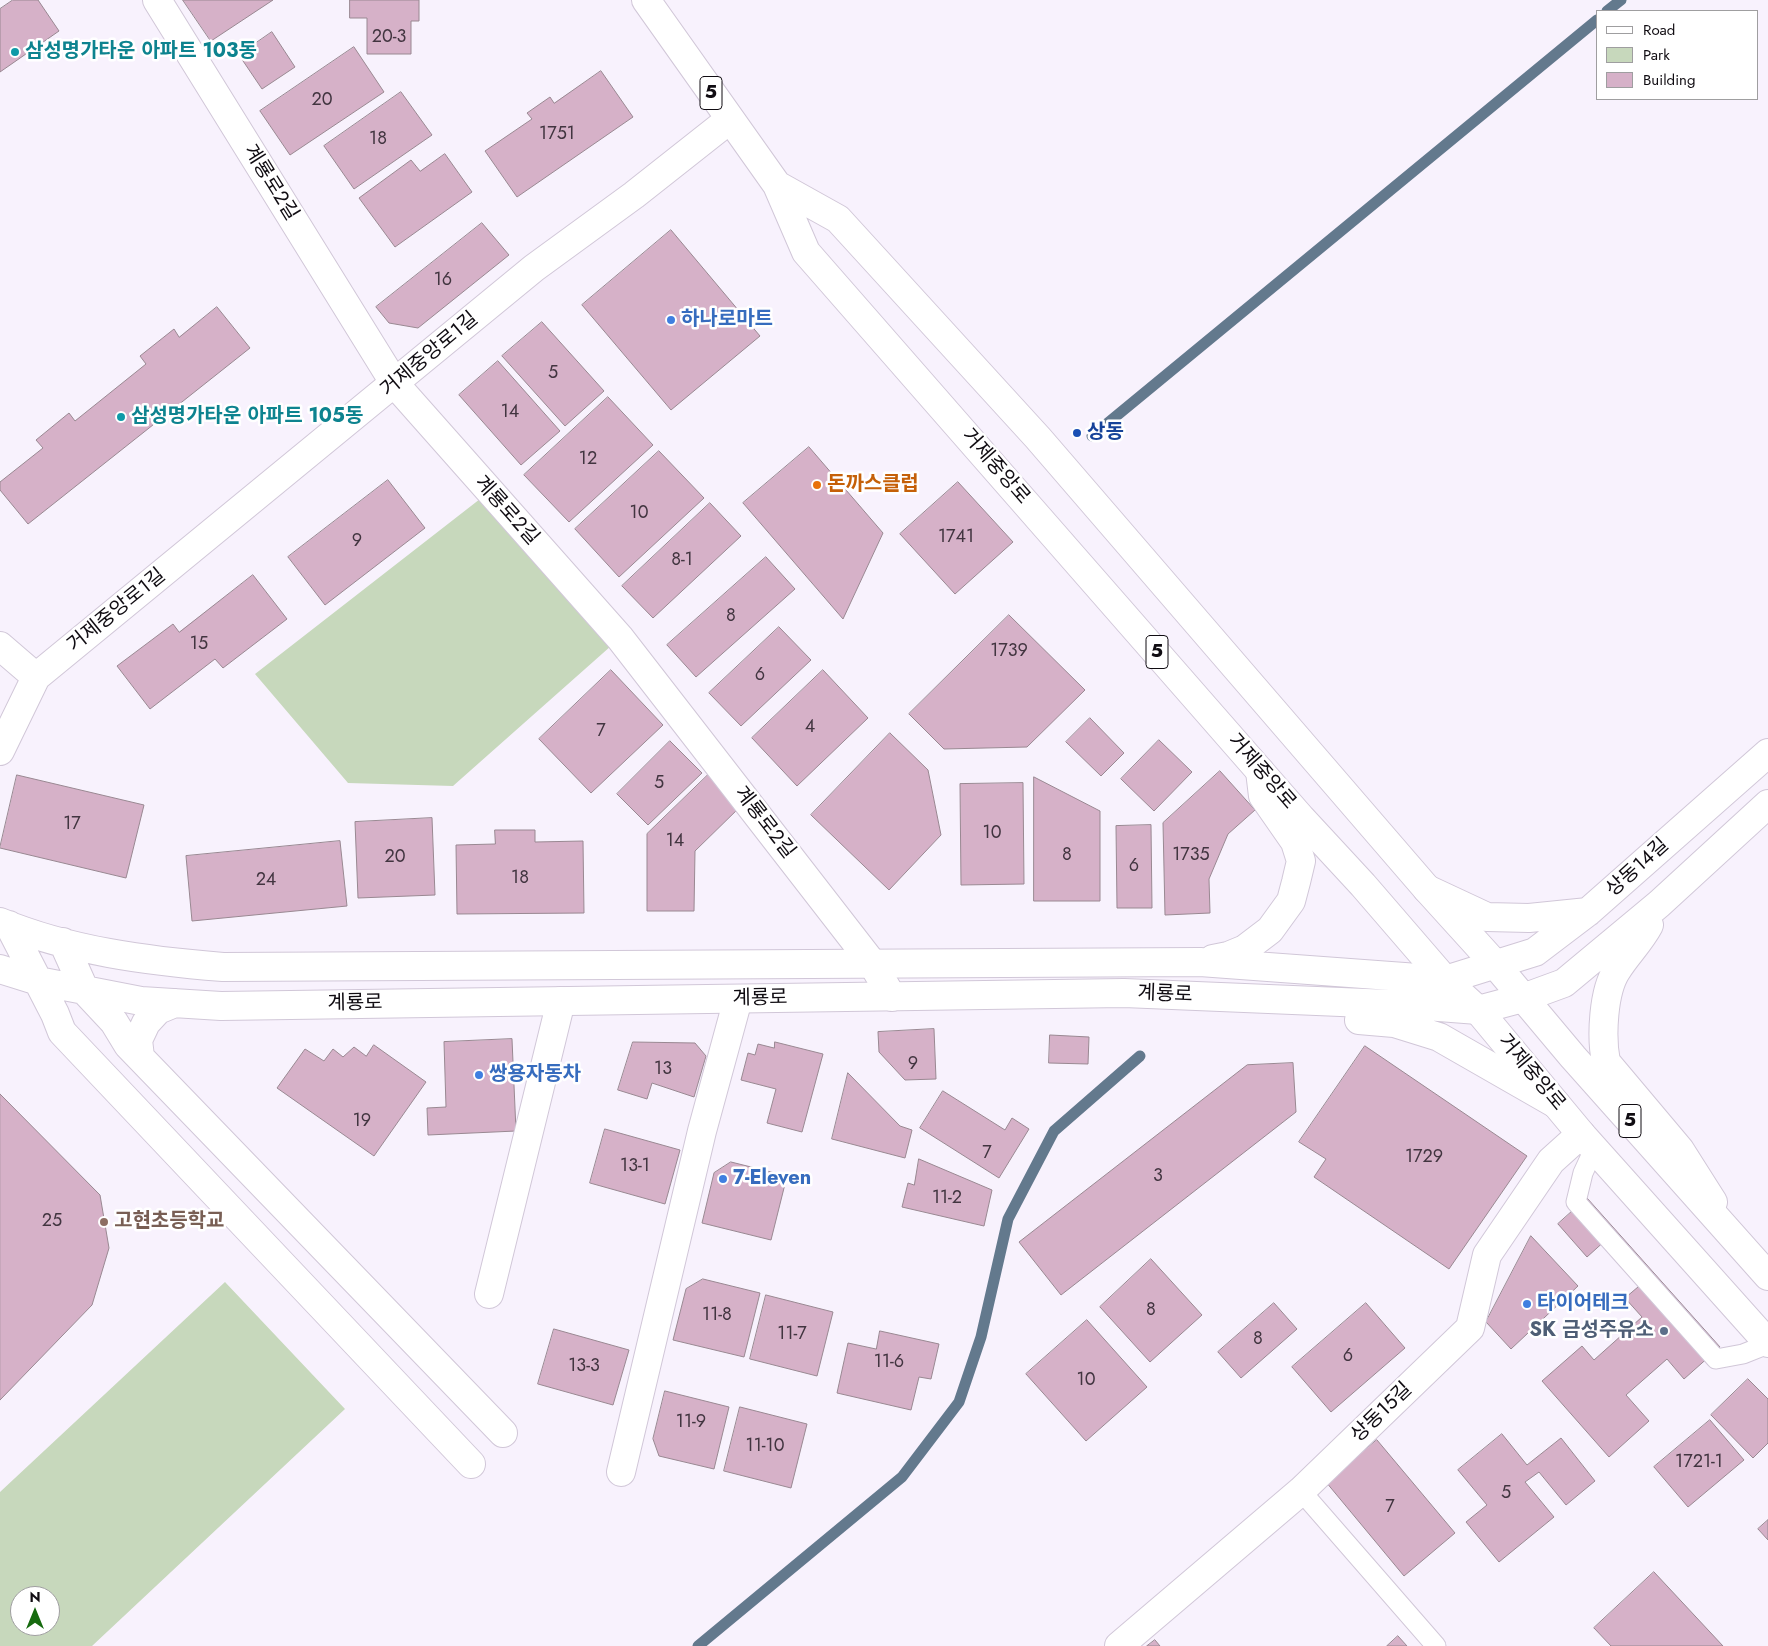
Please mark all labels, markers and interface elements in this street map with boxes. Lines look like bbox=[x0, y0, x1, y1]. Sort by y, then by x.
legend bbox=[1596, 10, 1758, 100]
text: Road bbox=[1643, 19, 1675, 41]
house number: 20-3 bbox=[372, 27, 406, 49]
place label: 삼성명가타운 아파트 103동 bbox=[25, 40, 257, 64]
text: Park bbox=[1643, 44, 1670, 66]
marker: 삼성명가타운 아파트 103동 bbox=[9, 46, 21, 58]
text: Building bbox=[1643, 69, 1695, 91]
road number: 5 bbox=[700, 76, 722, 110]
house number: 20 bbox=[311, 90, 333, 112]
house number: 1751 bbox=[539, 124, 575, 146]
house number: 18 bbox=[369, 129, 387, 151]
street label: 계룡로2길 bbox=[237, 141, 303, 225]
house number: 16 bbox=[434, 270, 452, 292]
street label: 거제중앙로1길 bbox=[377, 307, 483, 403]
place label: 하나로마트 bbox=[681, 308, 773, 332]
marker: 하나로마트 bbox=[665, 314, 677, 326]
house number: 5 bbox=[548, 363, 558, 385]
house number: 14 bbox=[501, 402, 519, 424]
place label: 삼성명가타운 아파트 105동 bbox=[131, 405, 363, 429]
marker: 삼성명가타운 아파트 105동 bbox=[115, 411, 127, 423]
place label: 상동 bbox=[1087, 421, 1124, 445]
street label: 거제중앙로 bbox=[956, 424, 1034, 510]
marker: 상동 bbox=[1071, 427, 1083, 439]
house number: 12 bbox=[579, 449, 597, 471]
street label: 계룡로2길 bbox=[469, 471, 543, 551]
place label: 돈까스클럽 bbox=[827, 473, 919, 497]
marker: 돈까스클럽 bbox=[811, 479, 823, 491]
house number: 10 bbox=[630, 503, 648, 525]
house number: 1741 bbox=[938, 527, 974, 549]
house number: 9 bbox=[352, 531, 362, 553]
house number: 8-1 bbox=[671, 550, 693, 572]
street label: 거제중앙로1길 bbox=[63, 564, 171, 658]
house number: 8 bbox=[726, 606, 736, 628]
house number: 15 bbox=[190, 634, 208, 656]
road number: 5 bbox=[1146, 636, 1168, 669]
house number: 1739 bbox=[990, 641, 1028, 663]
house number: 6 bbox=[755, 665, 765, 687]
house number: 4 bbox=[805, 717, 815, 739]
house number: 7 bbox=[596, 721, 606, 743]
street label: 거제중앙로 bbox=[1222, 729, 1300, 815]
house number: 5 bbox=[654, 773, 664, 795]
street label: 계룡로2길 bbox=[728, 782, 800, 864]
house number: 17 bbox=[63, 814, 81, 836]
house number: 10 bbox=[983, 823, 1001, 845]
house number: 14 bbox=[666, 831, 684, 853]
street label: 상동14길 bbox=[1602, 834, 1674, 902]
house number: 8 bbox=[1062, 845, 1072, 867]
house number: 1735 bbox=[1172, 845, 1210, 867]
house number: 20 bbox=[384, 847, 406, 869]
house number: 6 bbox=[1129, 856, 1139, 878]
house number: 18 bbox=[511, 868, 529, 890]
house number: 24 bbox=[256, 870, 276, 892]
street label: 계룡로 bbox=[1137, 982, 1193, 1008]
street label: 계룡로 bbox=[732, 987, 788, 1011]
street label: 계룡로 bbox=[327, 992, 383, 1016]
street label: 거제중앙로 bbox=[1492, 1030, 1570, 1116]
house number: 9 bbox=[908, 1054, 918, 1076]
house number: 13 bbox=[654, 1059, 672, 1081]
place label: 쌍용자동차 bbox=[489, 1063, 581, 1087]
marker: 쌍용자동차 bbox=[473, 1069, 485, 1081]
road number: 5 bbox=[1619, 1104, 1641, 1138]
house number: 19 bbox=[353, 1111, 371, 1133]
house number: 7 bbox=[982, 1143, 992, 1165]
house number: 1729 bbox=[1405, 1147, 1443, 1169]
house number: 13-1 bbox=[620, 1156, 650, 1178]
house number: 3 bbox=[1153, 1166, 1163, 1188]
place label: 7-Eleven bbox=[733, 1167, 811, 1191]
marker: 7-Eleven bbox=[717, 1173, 729, 1185]
house number: 11-2 bbox=[932, 1188, 962, 1210]
place label: 고현초등학교 bbox=[114, 1210, 224, 1234]
house number: 25 bbox=[42, 1211, 62, 1233]
marker: 고현초등학교 bbox=[98, 1216, 110, 1228]
place label: 타이어테크 bbox=[1537, 1292, 1629, 1316]
marker: 타이어테크 bbox=[1521, 1298, 1533, 1310]
house number: 8 bbox=[1146, 1300, 1156, 1322]
house number: 11-8 bbox=[702, 1305, 732, 1327]
place label: SK 금성주유소 bbox=[1530, 1319, 1654, 1343]
house number: 11-7 bbox=[777, 1324, 807, 1346]
marker: SK 금성주유소 bbox=[1658, 1325, 1670, 1337]
house number: 8 bbox=[1253, 1329, 1263, 1351]
house number: 6 bbox=[1343, 1346, 1353, 1368]
house number: 11-6 bbox=[874, 1352, 904, 1374]
house number: 13-3 bbox=[568, 1356, 600, 1378]
house number: 10 bbox=[1077, 1370, 1095, 1392]
street label: 상동15길 bbox=[1347, 1378, 1417, 1448]
house number: 11-9 bbox=[676, 1412, 706, 1434]
house number: 11-10 bbox=[746, 1436, 784, 1458]
house number: 1721-1 bbox=[1675, 1452, 1723, 1474]
house number: 5 bbox=[1501, 1483, 1511, 1505]
house number: 7 bbox=[1385, 1497, 1395, 1519]
north arrow bbox=[10, 1586, 60, 1636]
text: N bbox=[29, 1587, 41, 1607]

